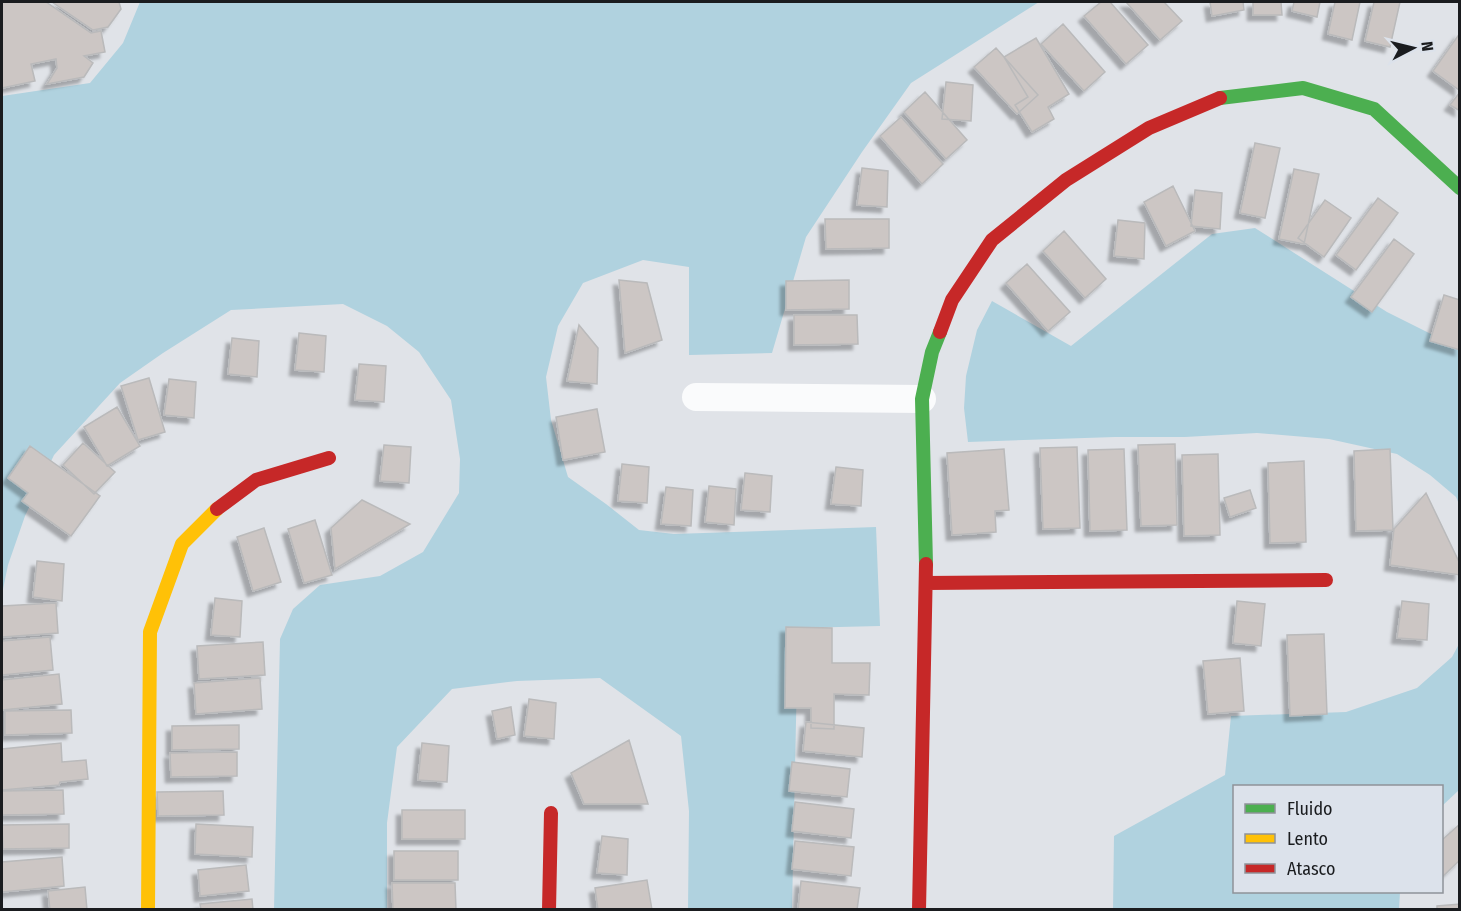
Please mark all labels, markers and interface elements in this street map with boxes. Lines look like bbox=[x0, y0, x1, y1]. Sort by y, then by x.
north arrow bbox=[1383, 18, 1443, 78]
text: N bbox=[1417, 40, 1437, 52]
legend bbox=[1233, 785, 1443, 893]
text: Fluido bbox=[1287, 798, 1333, 820]
text: Lento bbox=[1287, 828, 1328, 850]
text: Atasco bbox=[1287, 858, 1335, 880]

